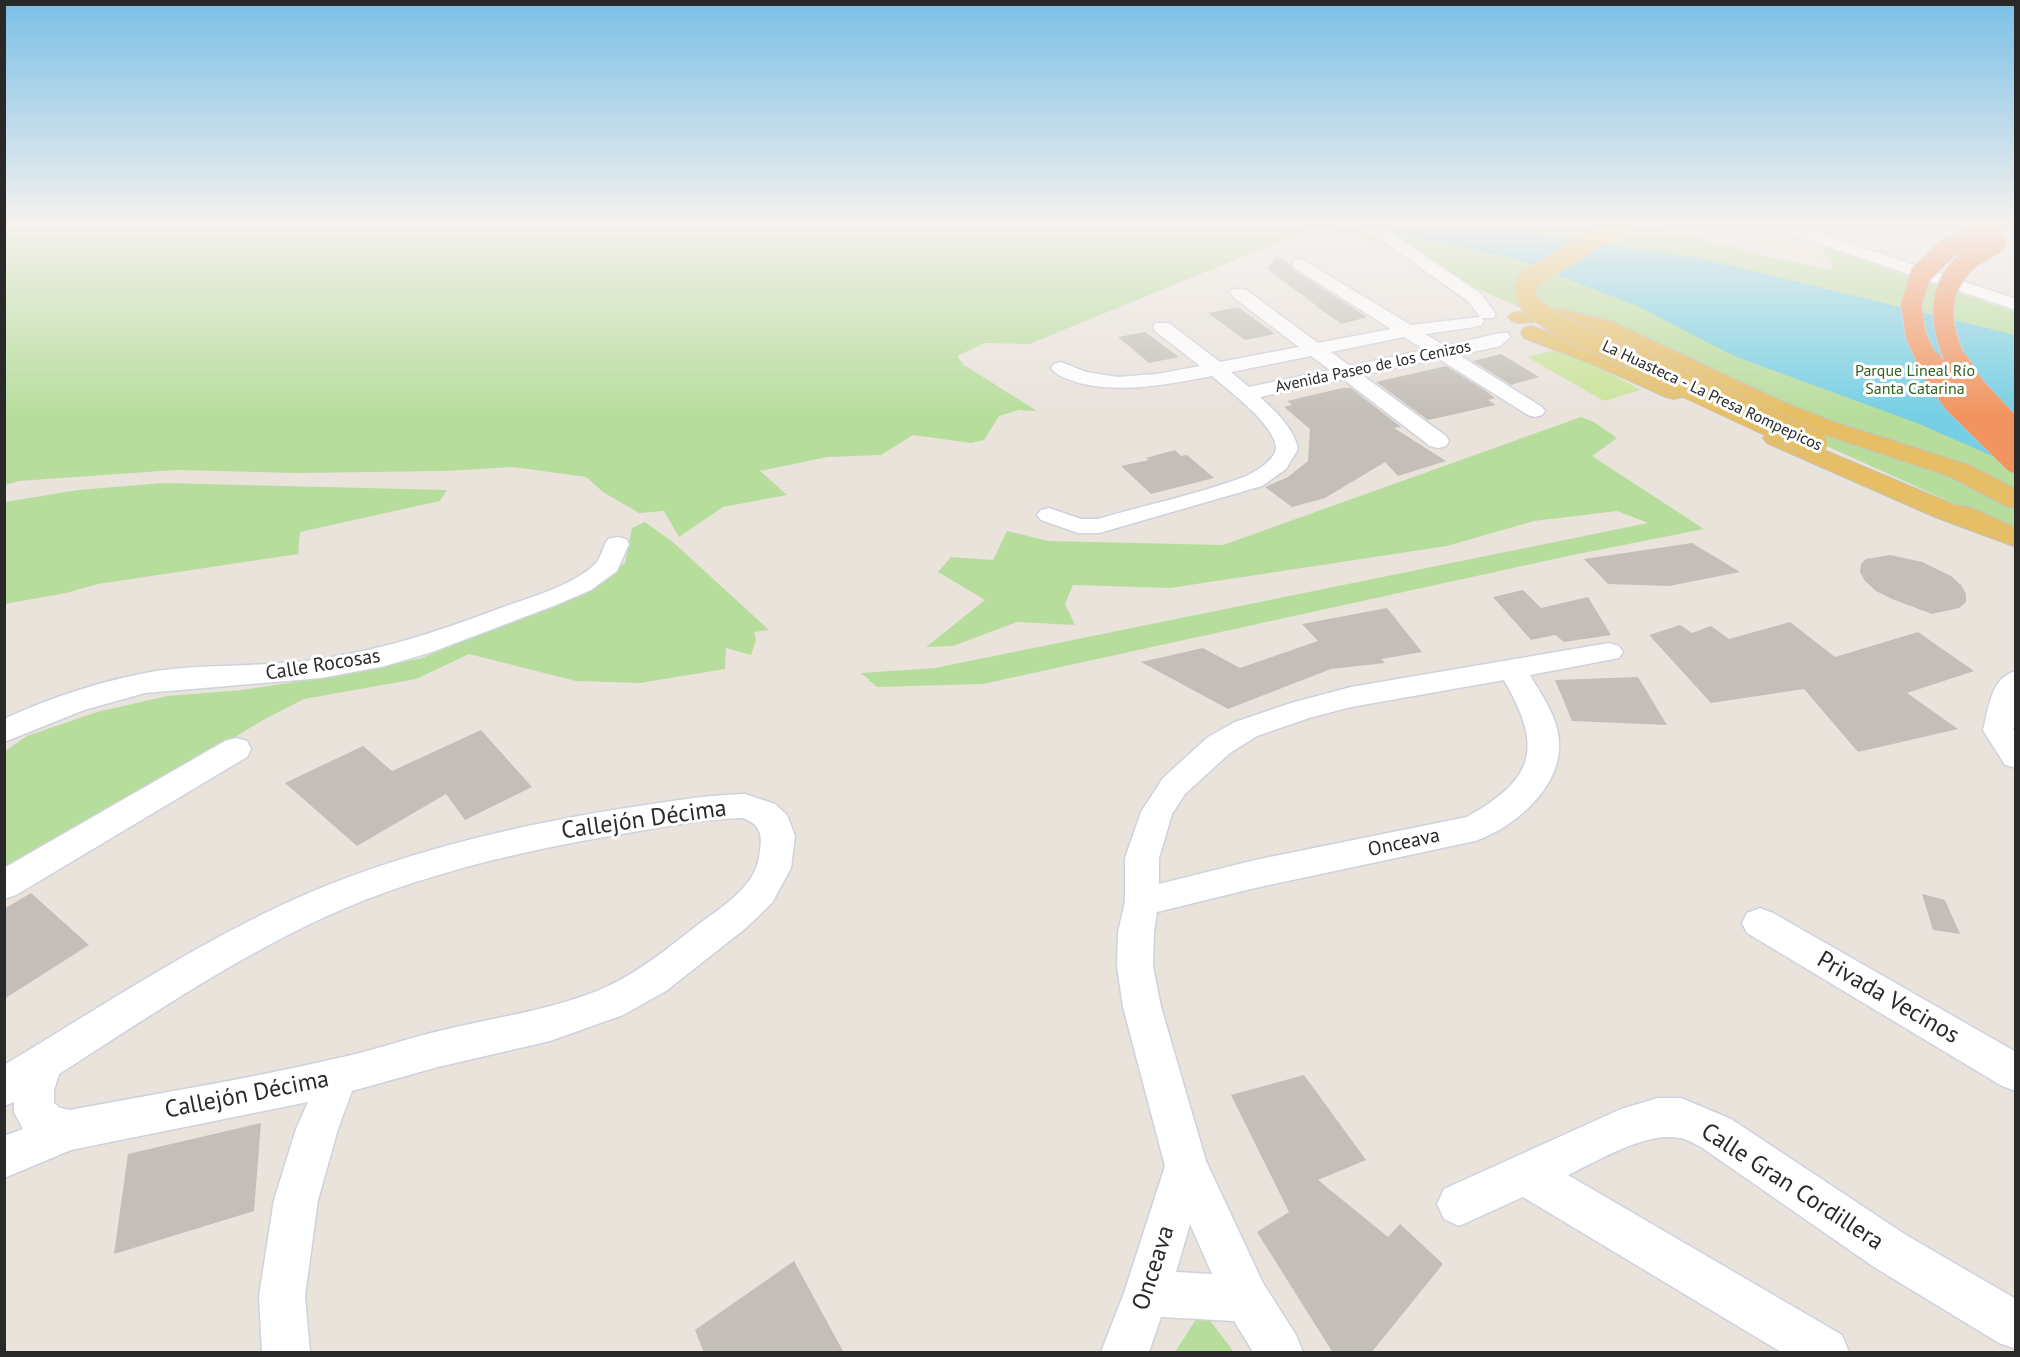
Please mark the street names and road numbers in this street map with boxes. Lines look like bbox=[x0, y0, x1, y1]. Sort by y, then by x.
street label: Avenida Paseo de los Cenizos bbox=[1273, 337, 1473, 397]
street label: La Huasteca - La Presa Rompepicos bbox=[1599, 337, 1825, 455]
street label: Calle Rocosas bbox=[264, 644, 382, 686]
street label: Callejón Décima bbox=[560, 794, 728, 846]
street label: Onceava bbox=[1366, 824, 1442, 862]
street label: Privada Vecinos bbox=[1812, 946, 1964, 1050]
street label: Callejón Décima bbox=[163, 1065, 331, 1125]
street label: Calle Gran Cordillera bbox=[1695, 1117, 1889, 1257]
street label: Onceava bbox=[1127, 1222, 1181, 1314]

